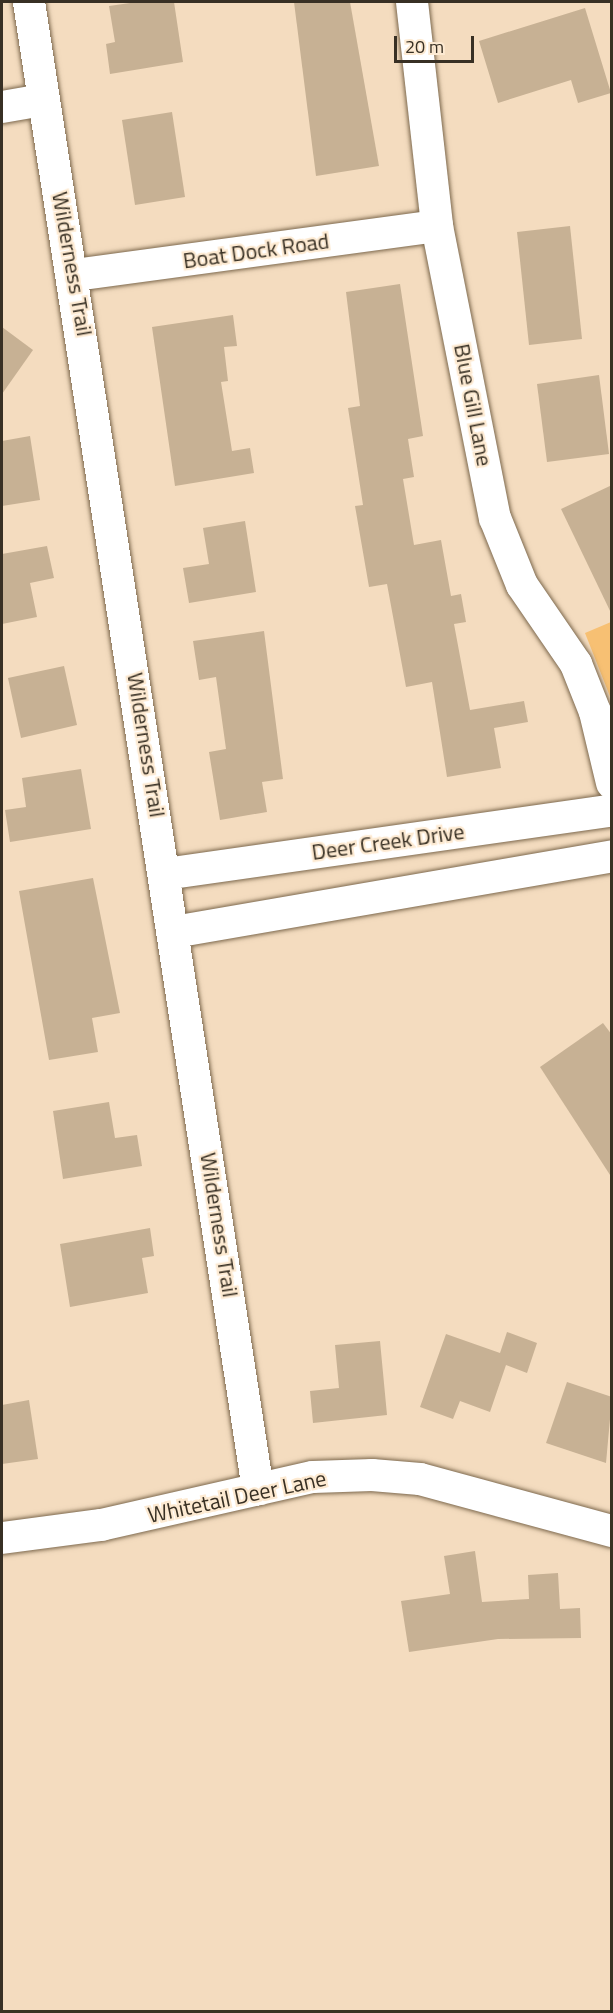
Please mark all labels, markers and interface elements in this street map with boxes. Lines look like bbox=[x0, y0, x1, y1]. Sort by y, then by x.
scale bar bbox=[397, 24, 476, 62]
text: 20 m bbox=[405, 33, 444, 60]
street label: Wilderness Trail bbox=[46, 190, 98, 338]
street label: Boat Dock Road bbox=[181, 228, 331, 274]
street label: Blue Gill Lane bbox=[448, 342, 498, 468]
street label: Wilderness Trail bbox=[122, 671, 170, 819]
street label: Deer Creek Drive bbox=[310, 818, 466, 866]
street label: Wilderness Trail bbox=[195, 1151, 243, 1299]
street label: Whitetail Deer Lane bbox=[145, 1465, 329, 1529]

